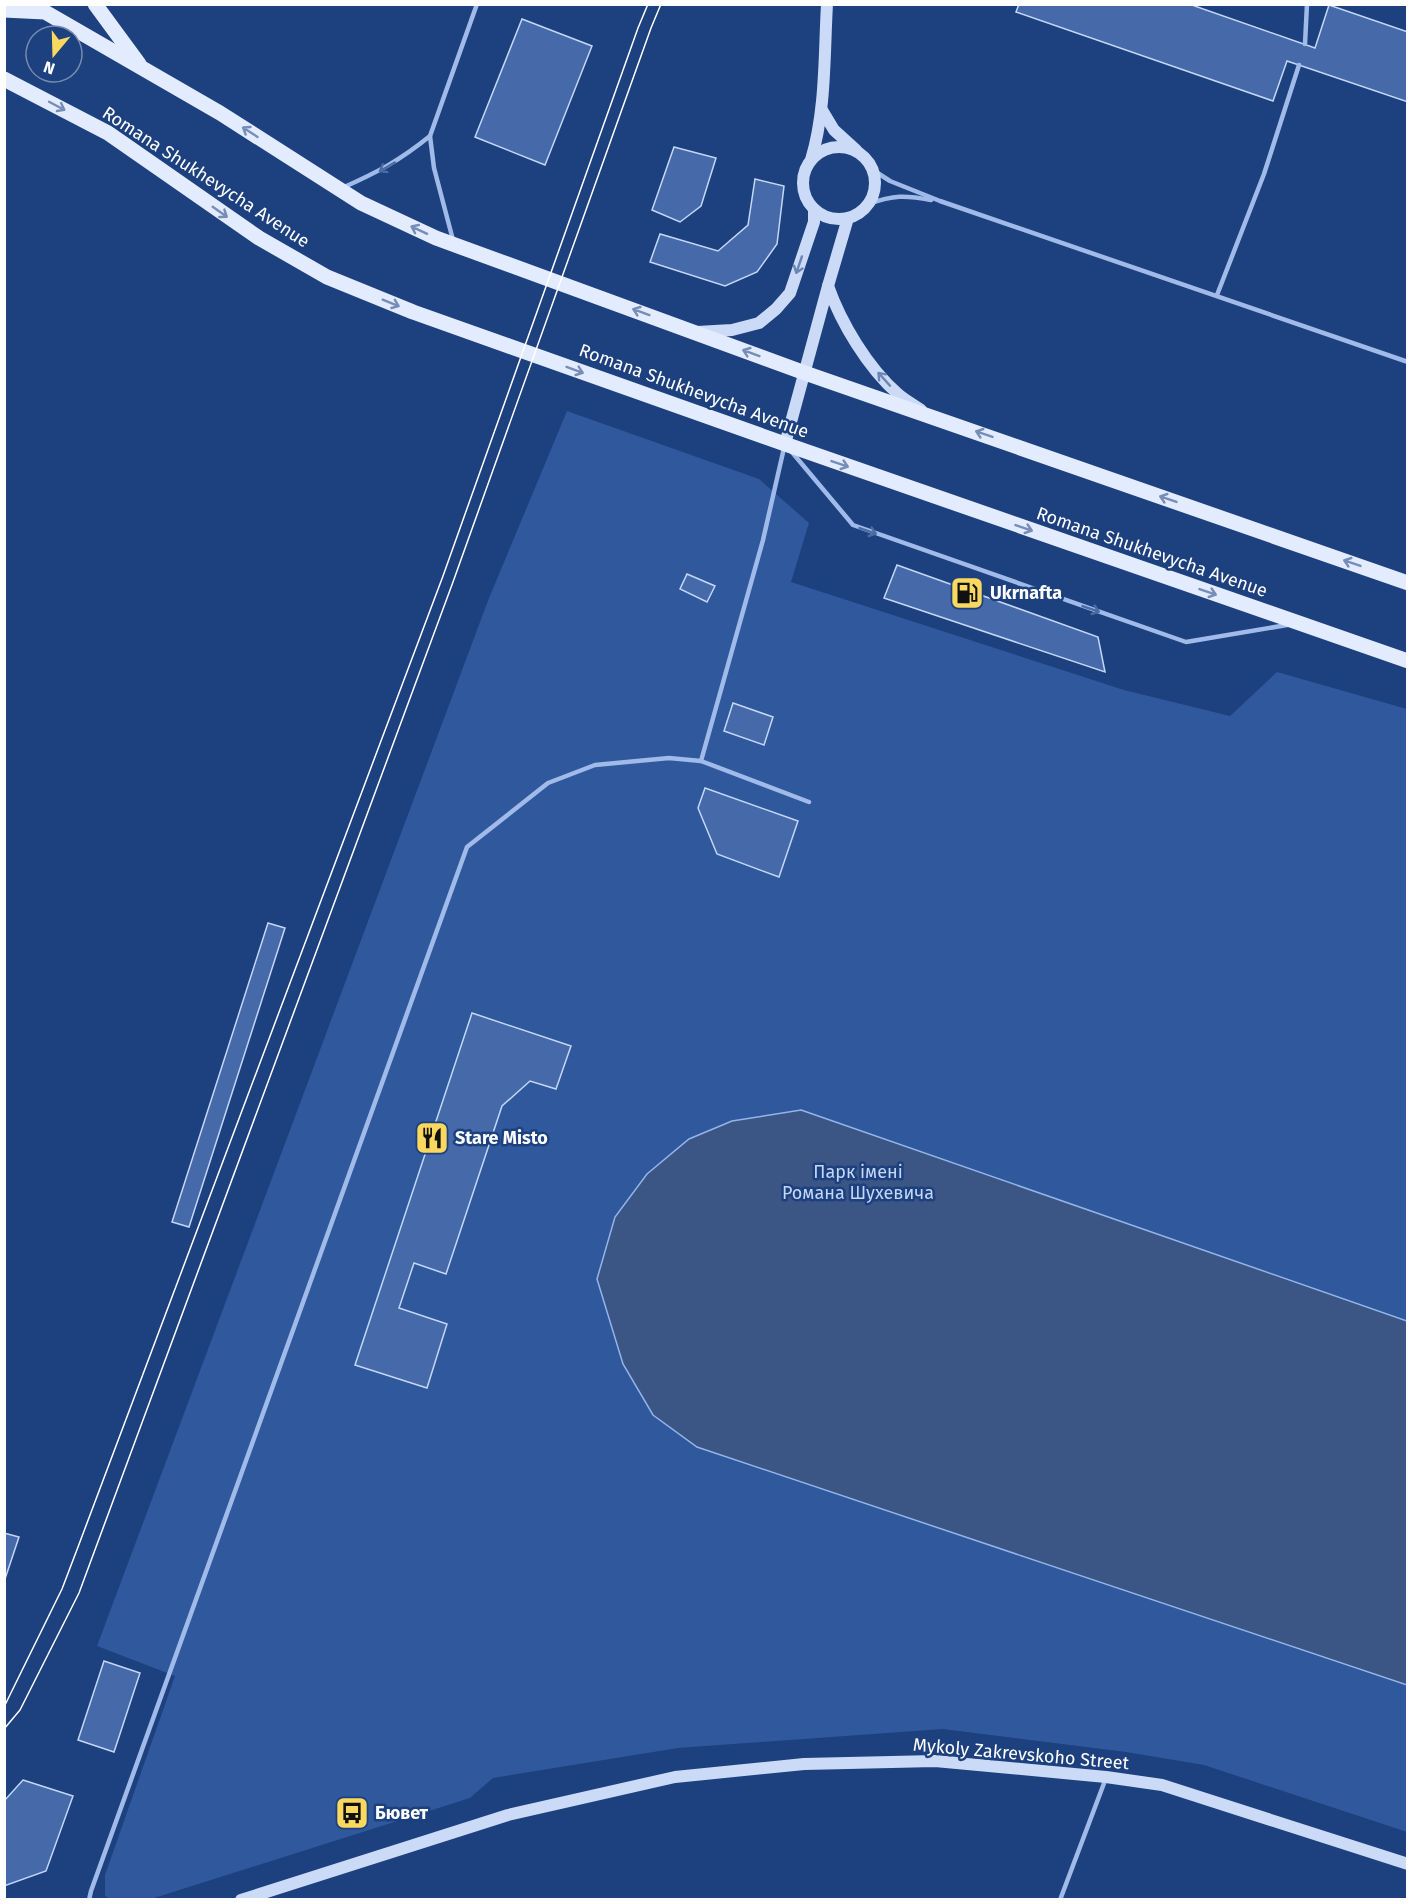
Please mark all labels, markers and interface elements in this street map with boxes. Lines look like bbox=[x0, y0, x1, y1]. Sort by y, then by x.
north arrow bbox=[24, 24, 84, 84]
text: N bbox=[41, 57, 57, 78]
one-way arrow bbox=[47, 101, 65, 112]
street label: Romana Shukhevycha Avenue bbox=[98, 102, 314, 252]
one-way arrow bbox=[242, 126, 259, 138]
one-way arrow bbox=[379, 161, 396, 173]
one-way arrow bbox=[212, 206, 228, 218]
one-way arrow bbox=[410, 223, 428, 235]
one-way arrow bbox=[793, 255, 804, 274]
one-way arrow bbox=[382, 298, 400, 309]
one-way arrow bbox=[632, 306, 651, 317]
street label: Romana Shukhevycha Avenue bbox=[576, 339, 812, 443]
one-way arrow bbox=[742, 346, 760, 357]
one-way arrow bbox=[565, 365, 584, 376]
one-way arrow bbox=[877, 372, 891, 387]
one-way arrow bbox=[975, 428, 994, 439]
one-way arrow bbox=[830, 459, 849, 470]
one-way arrow bbox=[1159, 492, 1178, 503]
street label: Romana Shukhevycha Avenue bbox=[1034, 502, 1270, 602]
one-way arrow bbox=[1014, 523, 1033, 534]
one-way arrow bbox=[858, 526, 877, 537]
one-way arrow bbox=[1343, 557, 1362, 568]
fuel station icon: Ukrnafta bbox=[949, 575, 985, 611]
place label: Ukrnafta bbox=[990, 582, 1062, 604]
one-way arrow bbox=[1199, 588, 1217, 599]
one-way arrow bbox=[1081, 604, 1100, 615]
restaurant icon: Stare Misto bbox=[414, 1120, 450, 1156]
place label: Stare Misto bbox=[455, 1127, 548, 1149]
park label: Парк імені Романа Шухевича bbox=[782, 1161, 934, 1204]
street label: Mykoly Zakrevskoho Street bbox=[912, 1734, 1130, 1774]
bus stop icon: Бювет bbox=[334, 1795, 370, 1831]
place label: Бювет bbox=[375, 1802, 429, 1824]

